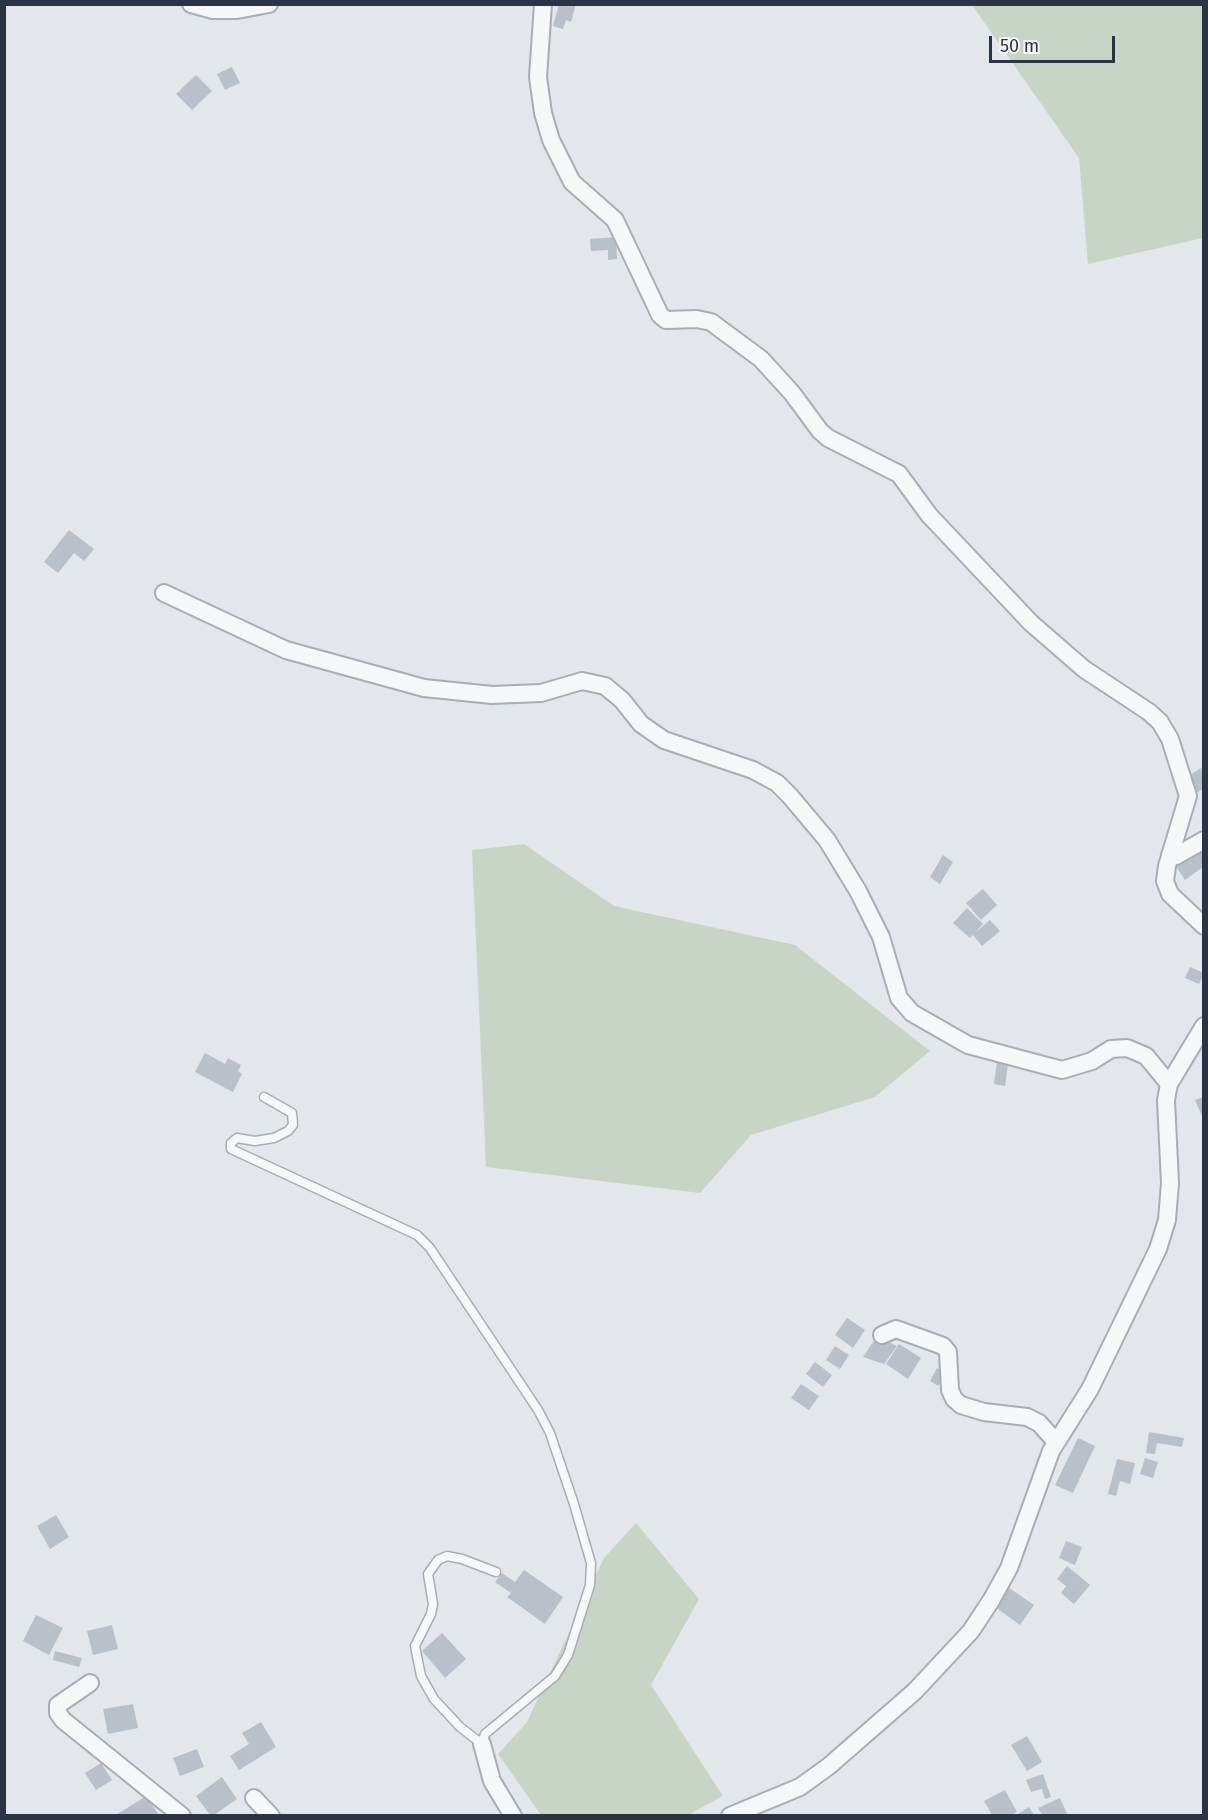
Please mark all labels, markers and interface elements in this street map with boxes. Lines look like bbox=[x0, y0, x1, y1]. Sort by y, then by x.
scale bar bbox=[992, 24, 1118, 62]
text: 50 m bbox=[1000, 35, 1039, 57]

